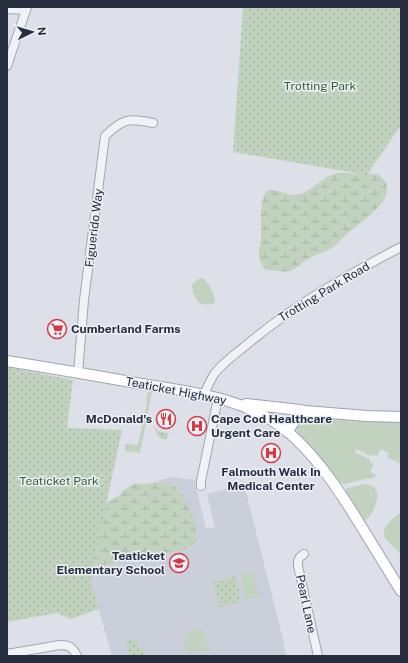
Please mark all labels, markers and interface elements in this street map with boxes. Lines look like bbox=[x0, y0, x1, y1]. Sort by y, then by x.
north arrow bbox=[12, 12, 52, 52]
text: N bbox=[36, 26, 48, 36]
park label: Trotting Park bbox=[284, 79, 357, 93]
street label: Figuerido Way bbox=[82, 187, 106, 268]
street label: Trotting Park Road bbox=[276, 259, 372, 325]
supermarket icon: Cumberland Farms bbox=[46, 318, 68, 340]
place label: Cumberland Farms bbox=[71, 322, 181, 336]
street label: Teaticket Highway bbox=[124, 374, 228, 408]
restaurant icon: McDonald's bbox=[155, 408, 177, 430]
place label: McDonald's bbox=[86, 412, 152, 426]
place label: Cape Cod Healthcare Urgent Care bbox=[211, 412, 332, 440]
hospital icon: Cape Cod Healthcare Urgent Care bbox=[186, 415, 208, 437]
hospital icon: Falmouth Walk In Medical Center bbox=[260, 442, 282, 464]
place label: Falmouth Walk In Medical Center bbox=[221, 465, 321, 493]
park label: Teaticket Park bbox=[19, 474, 99, 488]
place label: Teaticket Elementary School bbox=[57, 549, 165, 577]
school or university icon: Teaticket Elementary School bbox=[168, 552, 190, 574]
street label: Pearl Lane bbox=[293, 574, 319, 635]

